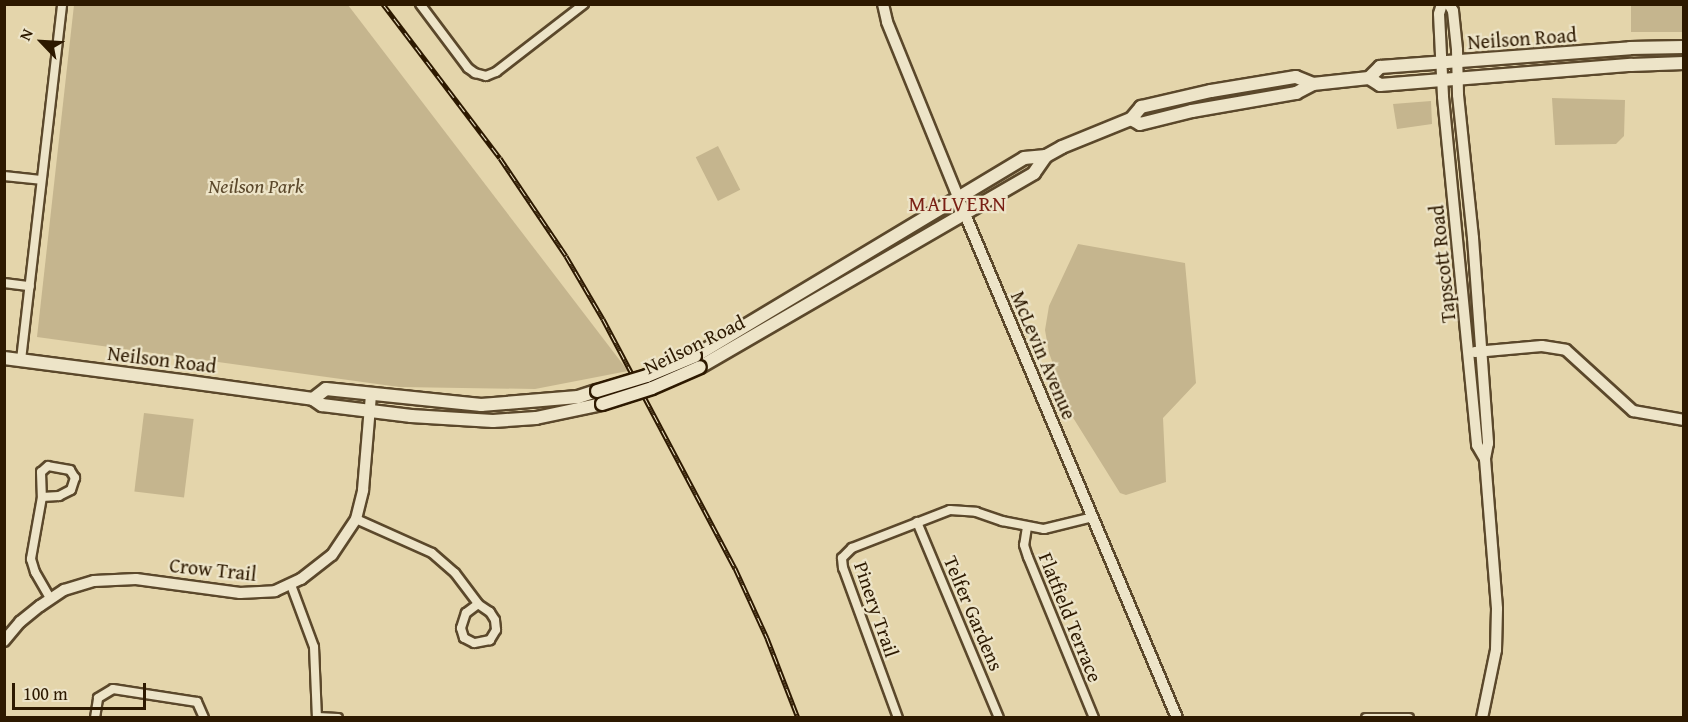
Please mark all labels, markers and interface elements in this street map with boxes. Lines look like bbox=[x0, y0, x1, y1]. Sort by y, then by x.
north arrow bbox=[12, 12, 72, 72]
street label: Neilson Road bbox=[1467, 22, 1577, 54]
text: N bbox=[13, 24, 39, 44]
park label: Neilson Park bbox=[208, 173, 304, 197]
district label: MALVERN bbox=[908, 191, 1008, 217]
street label: Tapscott Road bbox=[1424, 204, 1460, 324]
street label: McLevin Avenue bbox=[1006, 287, 1082, 423]
street label: Neilson Road bbox=[640, 309, 748, 379]
street label: Neilson Road bbox=[106, 340, 218, 378]
street label: Flatfield Terrace bbox=[1034, 549, 1108, 685]
street label: Telfer Gardens bbox=[939, 552, 1009, 674]
street label: Crow Trail bbox=[168, 553, 258, 585]
street label: Pinery Trail bbox=[849, 558, 905, 660]
scale bar bbox=[15, 671, 148, 709]
text: 100 m bbox=[23, 680, 68, 707]

